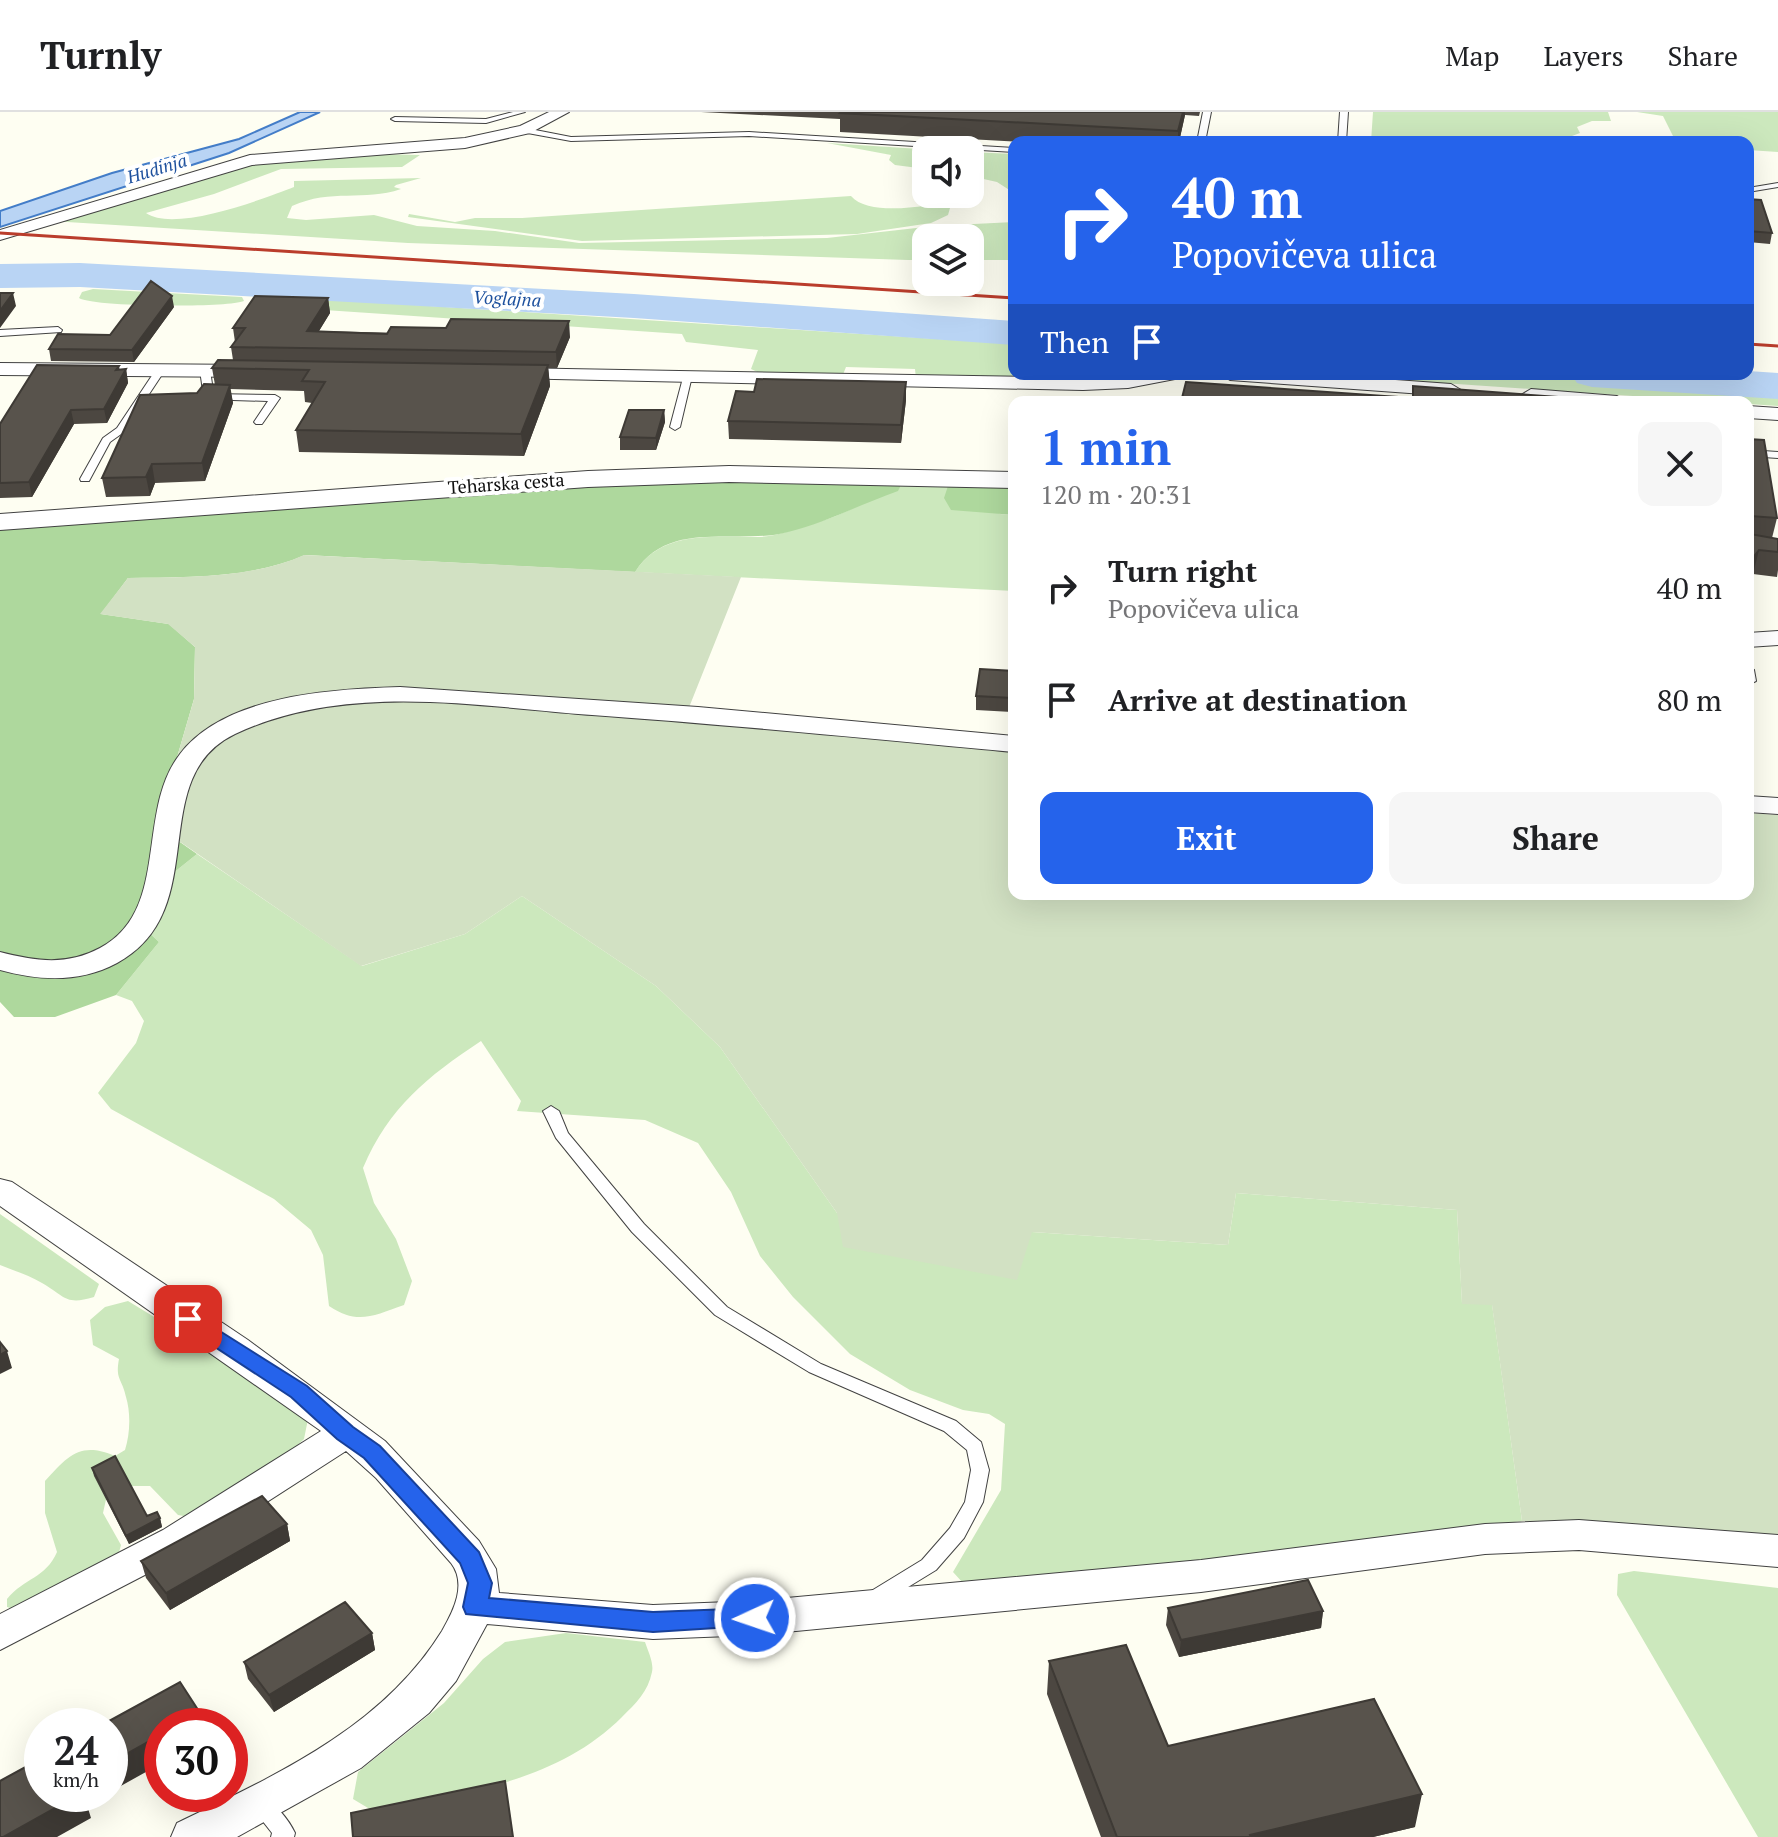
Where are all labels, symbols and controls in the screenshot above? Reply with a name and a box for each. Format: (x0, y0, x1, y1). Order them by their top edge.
text: Turnly (40, 30, 161, 80)
text: Map (1445, 37, 1499, 74)
text: Layers (1543, 37, 1624, 74)
text: Share (1668, 37, 1738, 74)
map controls (912, 136, 984, 296)
button: sound (912, 136, 984, 208)
water label: Hudinja (123, 148, 190, 189)
text: 40 m (1172, 160, 1302, 234)
icon: right (1040, 168, 1144, 272)
button: layers (912, 224, 984, 296)
text: Popovičeva ulica (1172, 231, 1437, 278)
water label: Voglajna (472, 284, 542, 312)
icon: arrive (1125, 320, 1169, 364)
text: Then (1040, 322, 1109, 362)
text: 1 min (1040, 415, 1171, 479)
button: close (1638, 422, 1722, 506)
street label: Teharska cesta (447, 467, 565, 499)
text: 120 m · 20:31 (1040, 477, 1193, 511)
text: Turn right (1108, 551, 1257, 591)
icon: right (1040, 566, 1084, 610)
text: 40 m (1657, 568, 1722, 608)
text: Popovičeva ulica (1108, 591, 1299, 625)
icon: arrive (1040, 678, 1084, 722)
text: Arrive at destination (1108, 680, 1407, 720)
text: 80 m (1657, 680, 1722, 720)
button: Exit (1040, 792, 1373, 884)
button: Share (1389, 792, 1722, 884)
pin (154, 1285, 222, 1353)
icon: arrive (166, 1297, 210, 1341)
position arrow (713, 1576, 797, 1660)
speed limit sign: 30 (144, 1708, 248, 1812)
text: 24 (53, 1723, 99, 1776)
text: km/h (53, 1766, 99, 1793)

